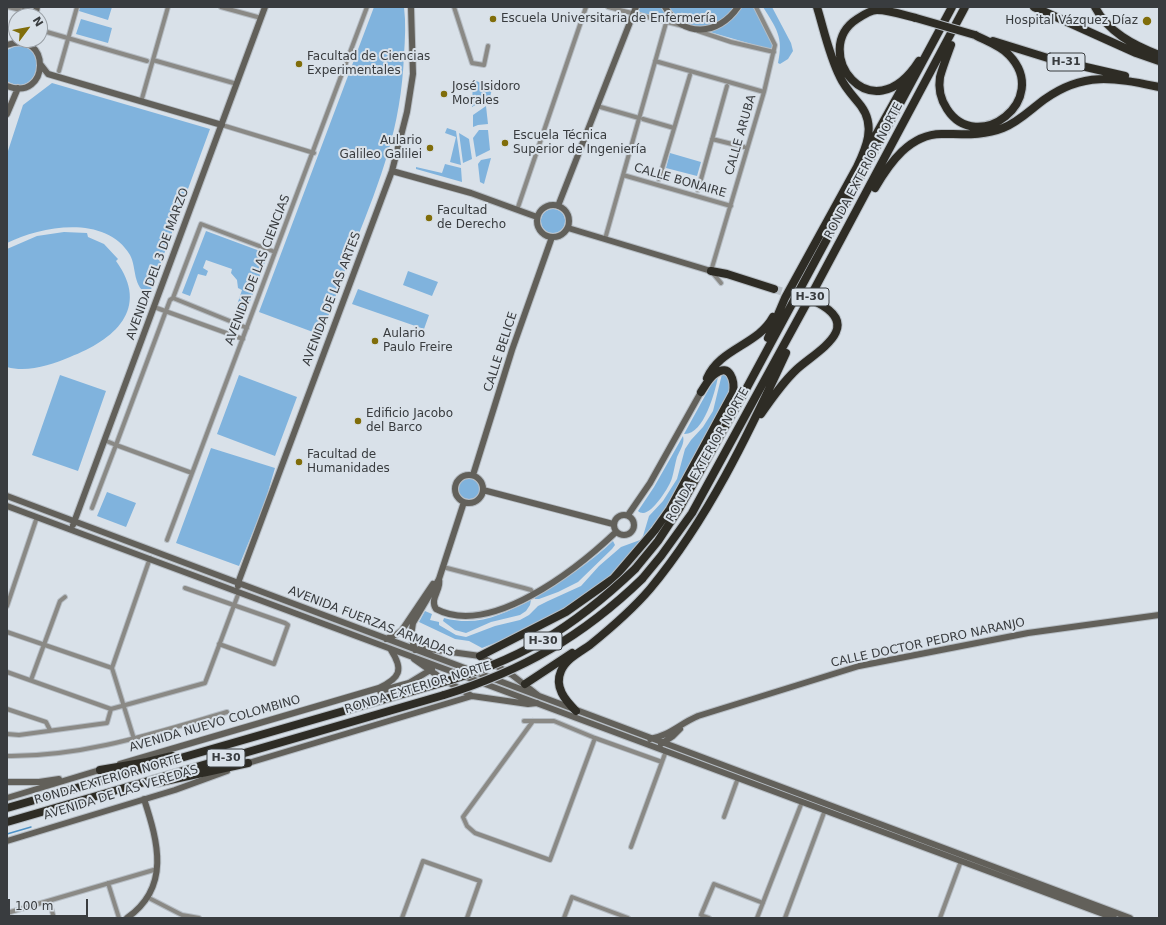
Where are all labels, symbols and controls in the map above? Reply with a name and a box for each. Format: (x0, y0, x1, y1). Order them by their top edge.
north arrow (8, 8, 48, 48)
place label: Escuela Universitaria de Enfermería (501, 12, 716, 26)
marker: Escuela Universitaria de Enfermería (488, 14, 498, 24)
place label: Hospital Vázquez Díaz (1005, 14, 1138, 28)
text: N (30, 15, 46, 29)
marker: Hospital Vázquez Díaz (1141, 15, 1153, 27)
place label: Facultad de Ciencias Experimentales (307, 50, 430, 78)
road number: H-31 (1047, 53, 1085, 71)
marker: Facultad de Ciencias Experimentales (294, 59, 304, 69)
place label: José Isidoro Morales (452, 80, 520, 108)
marker: José Isidoro Morales (439, 89, 449, 99)
street label: CALLE ARUBA (723, 93, 759, 177)
street label: RONDA EXTERIOR NORTE (822, 100, 906, 242)
place label: Escuela Técnica Superior de Ingeniería (513, 129, 646, 157)
place label: Aulario Galileo Galilei (339, 134, 422, 162)
marker: Escuela Técnica Superior de Ingeniería (500, 138, 510, 148)
marker: Aulario Galileo Galilei (425, 143, 435, 153)
street label: CALLE BONAIRE (632, 161, 728, 201)
street label: AVENIDA DEL 3 DE MARZO (124, 186, 192, 342)
street label: AVENIDA DE LAS CIENCIAS (223, 193, 293, 347)
place label: Facultad de Derecho (437, 204, 506, 232)
marker: Facultad de Derecho (424, 213, 434, 223)
street label: AVENIDA DE LAS ARTES (300, 230, 364, 368)
road number: H-30 (791, 288, 829, 306)
street label: CALLE BELICE (481, 310, 521, 394)
place label: Aulario Paulo Freire (383, 327, 453, 355)
marker: Aulario Paulo Freire (370, 336, 380, 346)
street label: RONDA EXTERIOR NORTE (664, 385, 752, 525)
place label: Edificio Jacobo del Barco (366, 407, 453, 435)
marker: Edificio Jacobo del Barco (353, 416, 363, 426)
place label: Facultad de Humanidades (307, 448, 390, 476)
marker: Facultad de Humanidades (294, 457, 304, 467)
street label: AVENIDA FUERZAS ARMADAS (286, 584, 456, 660)
street label: CALLE DOCTOR PEDRO NARANJO (830, 615, 1026, 671)
road number: H-30 (524, 632, 562, 650)
street label: RONDA EXTERIOR NORTE (343, 659, 493, 717)
street label: AVENIDA NUEVO COLOMBINO (128, 693, 302, 755)
road number: H-30 (207, 749, 245, 767)
street label: RONDA EXTERIOR NORTE (33, 752, 183, 808)
street label: AVENIDA DE LAS VEREDAS (42, 763, 200, 823)
scale bar (10, 891, 90, 917)
text: 100 m (15, 899, 53, 913)

